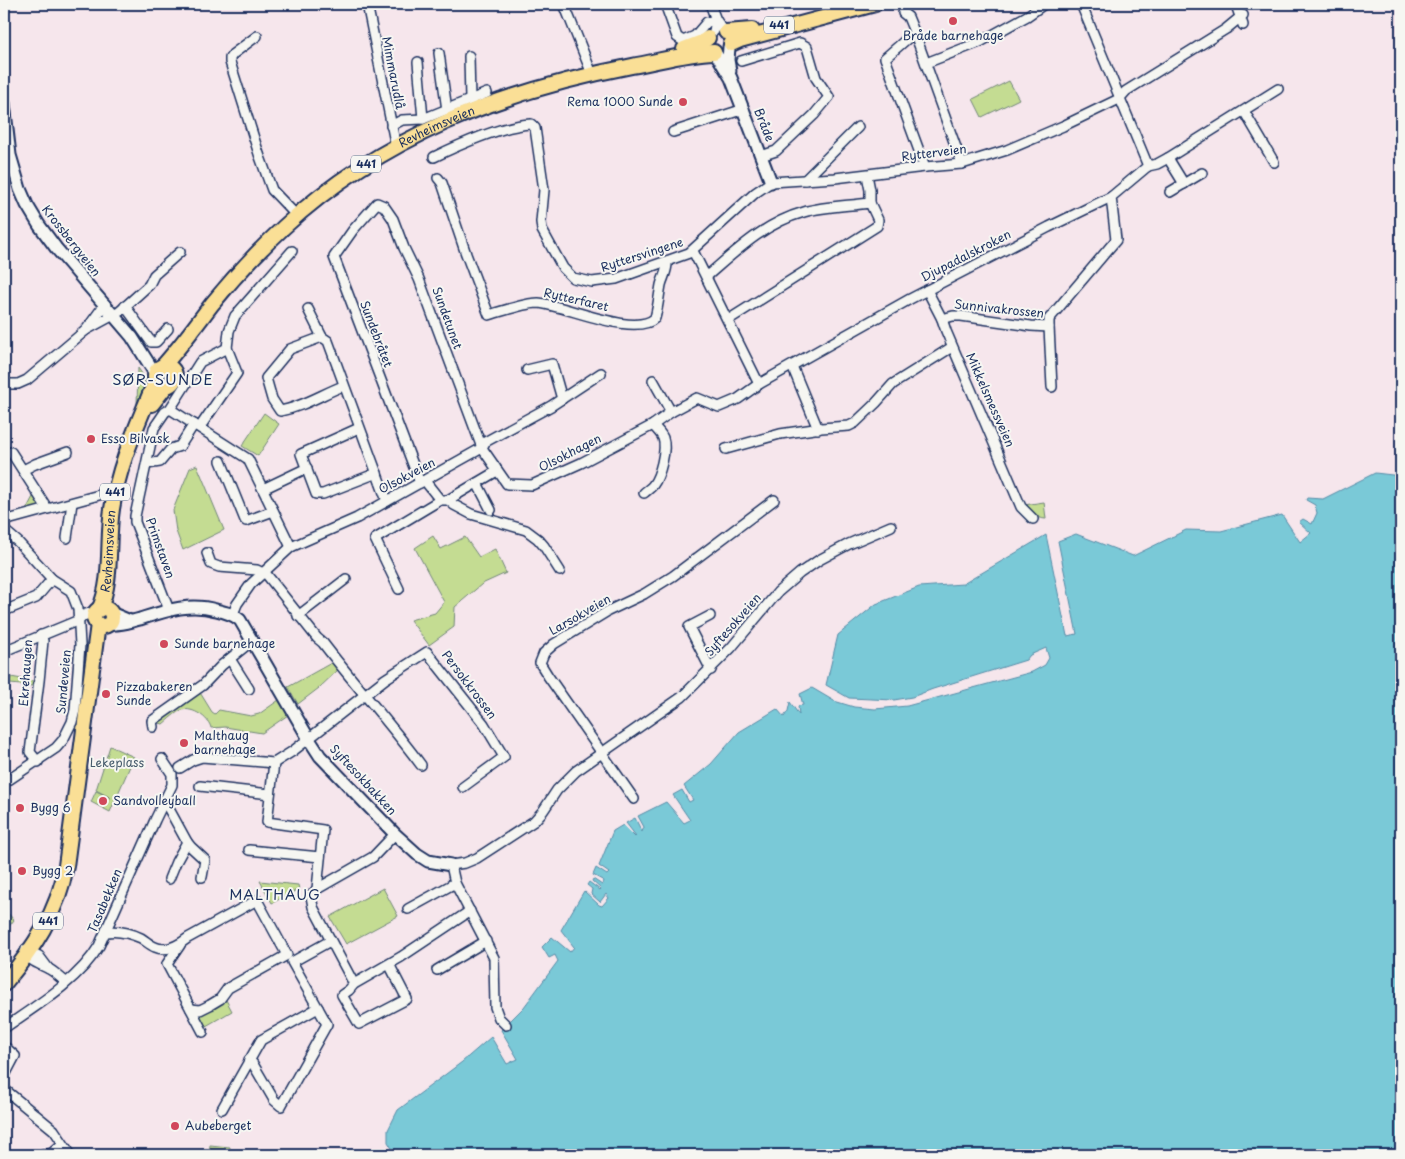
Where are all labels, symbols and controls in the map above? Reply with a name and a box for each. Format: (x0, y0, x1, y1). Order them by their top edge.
marker: Bråde barnehage (947, 15, 959, 27)
road number: 441 (764, 16, 794, 34)
place label: Bråde barnehage (903, 26, 1003, 44)
street label: Mimmarudlå (378, 35, 410, 111)
place label: Rema 1000 Sunde (567, 92, 673, 110)
marker: Rema 1000 Sunde (677, 96, 689, 108)
street label: Revheimsveien (395, 101, 477, 152)
street label: Bråde (750, 105, 780, 144)
street label: Rytterveien (900, 139, 968, 165)
road number: 441 (351, 156, 381, 172)
street label: Krossbergveien (38, 201, 105, 280)
street label: Djupadalskroken (917, 225, 1014, 286)
street label: Ryttersvingene (598, 232, 685, 276)
street label: Rytterfaret (542, 283, 611, 315)
street label: Sundetunet (428, 284, 468, 352)
street label: Sunnivakrossen (953, 294, 1045, 322)
street label: Sundebråtet (356, 298, 398, 370)
street label: Mikkelsmessveien (962, 350, 1020, 450)
district label: SØR-SUNDE (112, 367, 214, 390)
place label: Esso Bilvask (101, 429, 170, 447)
street label: Olsokhagen (535, 429, 604, 476)
marker: Esso Bilvask (85, 433, 97, 445)
street label: Olsokveien (375, 453, 438, 498)
road number: 441 (100, 484, 130, 501)
street label: Revheimsveien (95, 509, 120, 594)
street label: Primstaven (142, 515, 180, 581)
street label: Larsokveien (545, 589, 614, 639)
street label: Syftesokveien (700, 589, 765, 660)
place label: Sunde barnehage (174, 634, 275, 652)
marker: Sunde barnehage (158, 638, 170, 650)
street label: Ekrehaugen (14, 639, 36, 707)
street label: Persokkrossen (438, 646, 502, 722)
street label: Sundeveien (51, 649, 75, 715)
place label: Pizzabakeren Sunde (116, 677, 193, 709)
marker: Pizzabakeren Sunde (100, 688, 112, 700)
place label: Malthaug barnehage (194, 726, 256, 758)
marker: Malthaug barnehage (178, 737, 190, 749)
street label: Syftesokbakken (326, 740, 401, 819)
park label: Lekeplass (90, 753, 145, 771)
place label: Sandvolleyball (113, 791, 196, 809)
marker: Sandvolleyball (97, 795, 109, 807)
place label: Bygg 6 (30, 798, 71, 816)
marker: Bygg 6 (14, 802, 26, 814)
place label: Bygg 2 (32, 861, 73, 879)
marker: Bygg 2 (16, 865, 28, 877)
street label: Tasabekken (82, 866, 126, 936)
district label: MALTHAUG (229, 884, 321, 905)
road number: 441 (33, 912, 63, 929)
place label: Aubeberget (185, 1116, 252, 1134)
marker: Aubeberget (169, 1120, 181, 1132)

